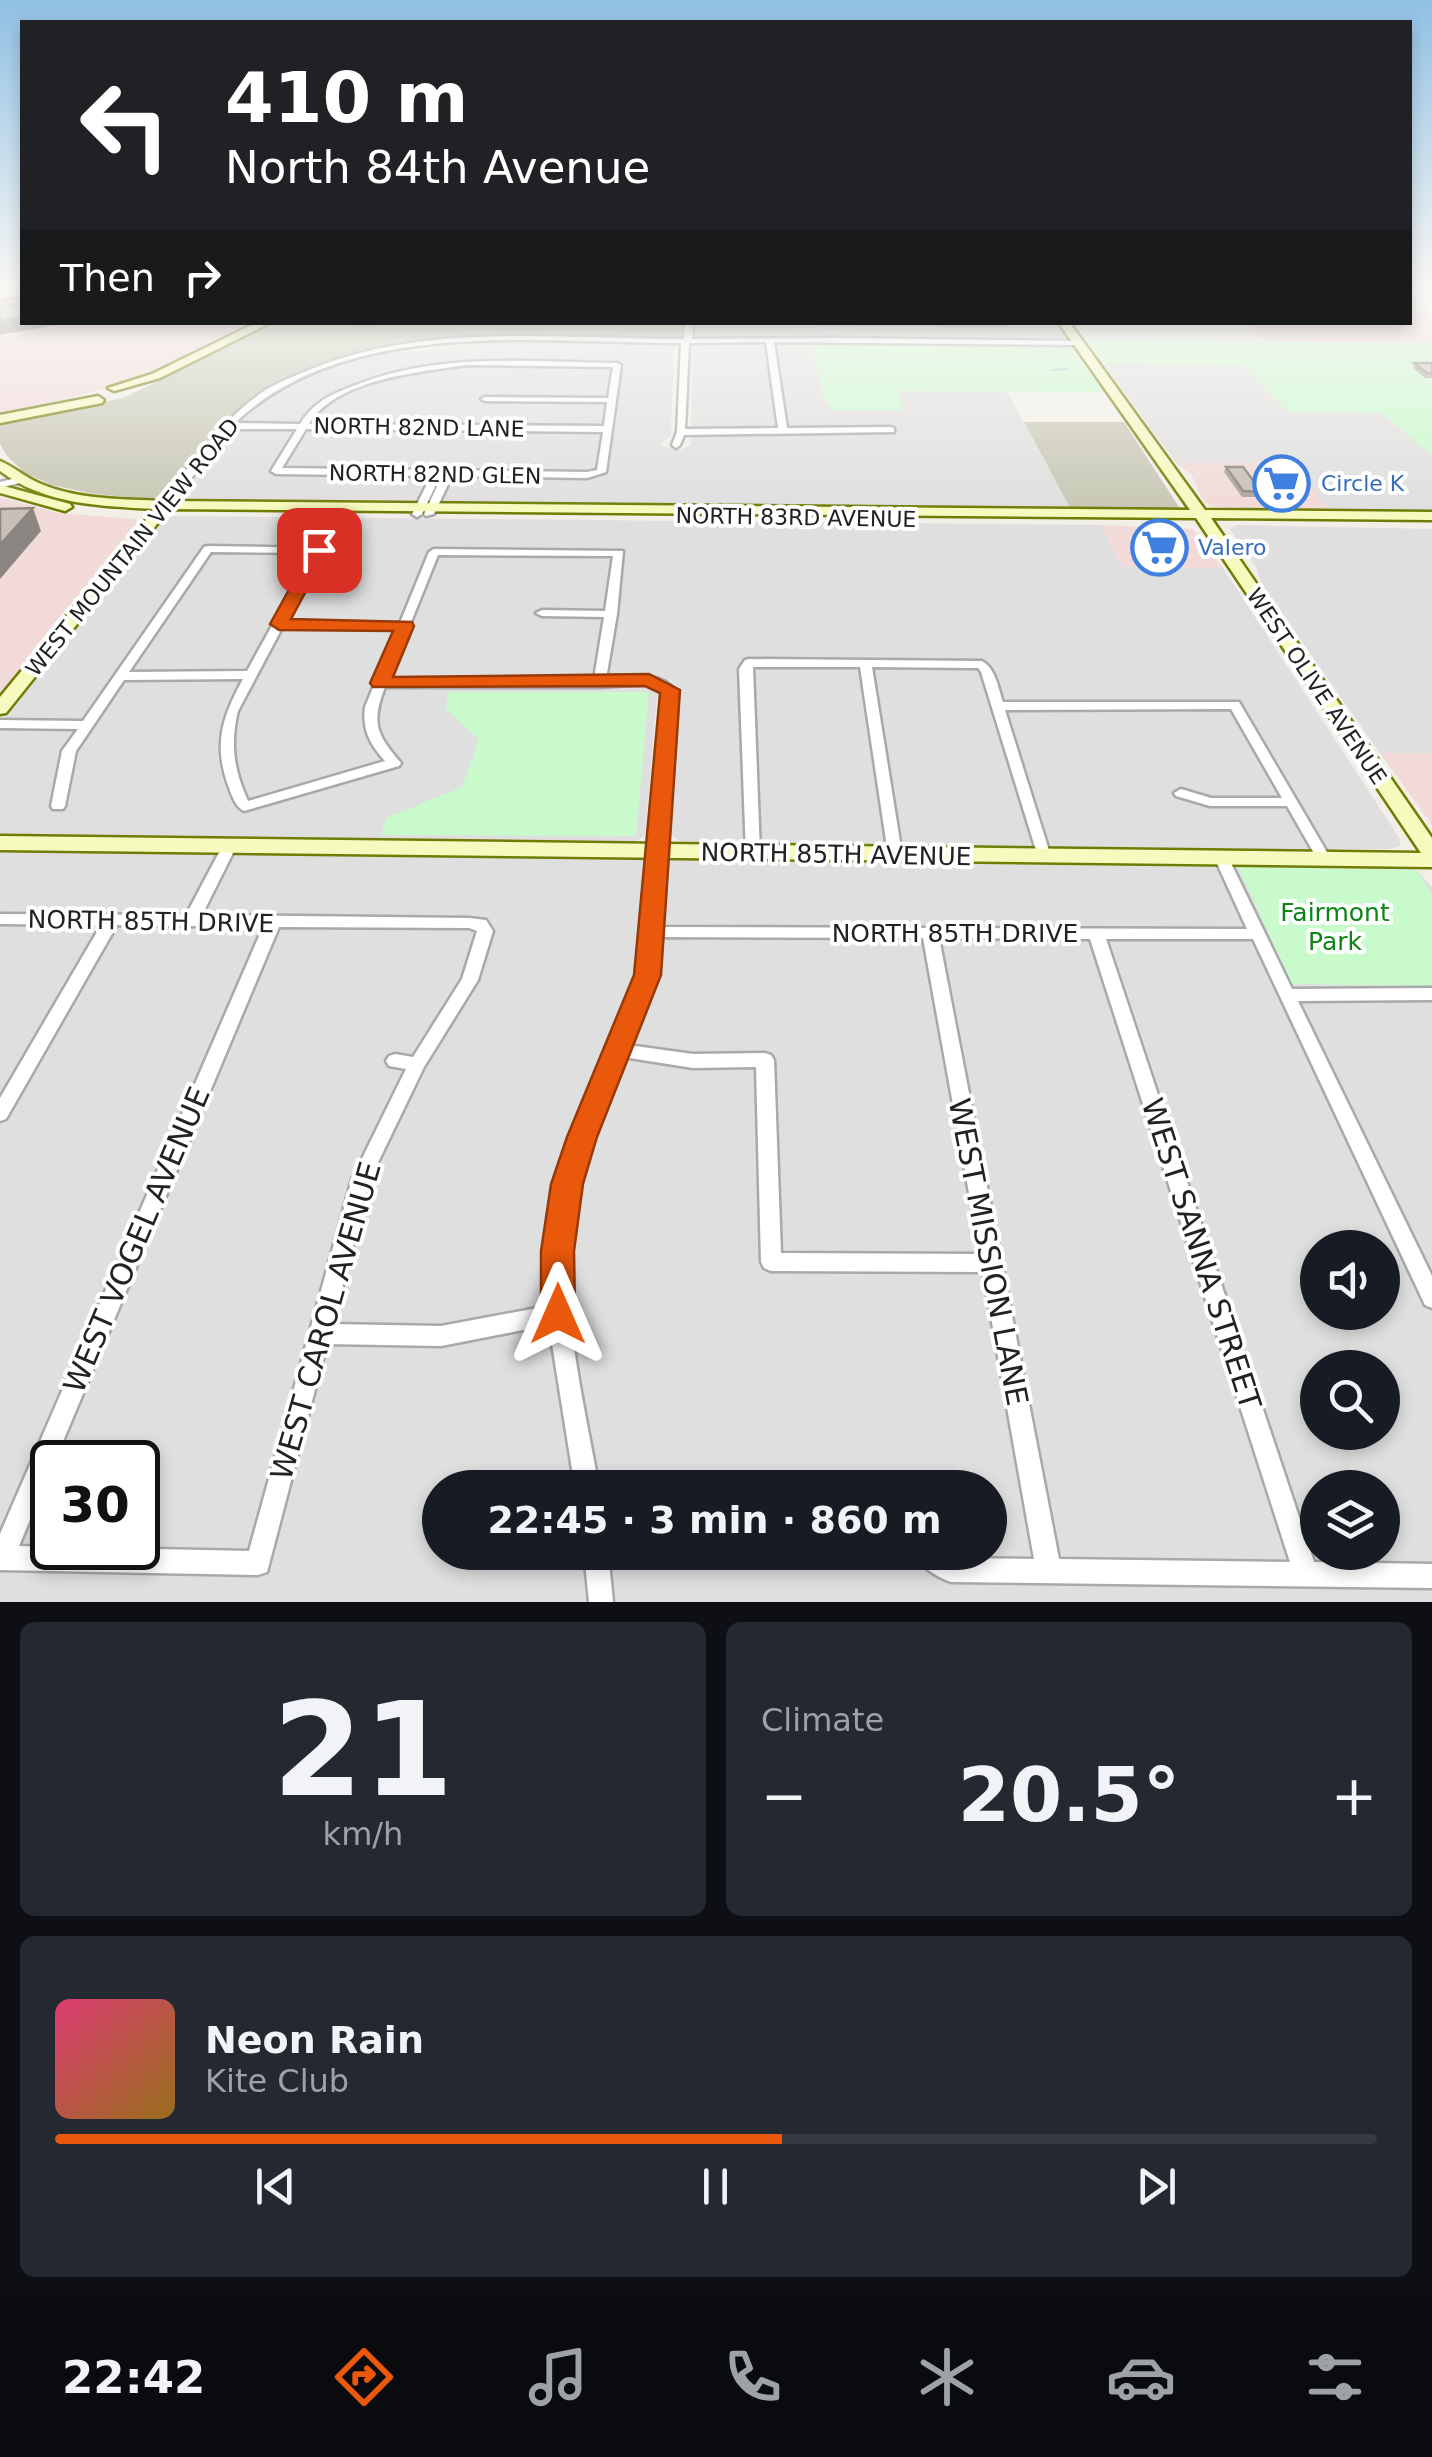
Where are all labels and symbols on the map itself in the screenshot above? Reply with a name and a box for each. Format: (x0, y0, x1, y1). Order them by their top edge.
street label: NORTH 82ND LANE (313, 413, 525, 442)
street label: WEST MOUNTAIN VIEW ROAD (21, 414, 244, 681)
supermarket icon: Circle K (1252, 453, 1312, 513)
street label: NORTH 82ND GLEN (329, 460, 541, 489)
place label: Circle K (1321, 471, 1405, 496)
street label: NORTH 83RD AVENUE (675, 503, 917, 532)
pin (277, 508, 362, 593)
supermarket icon: Valero (1129, 517, 1189, 577)
place label: Valero (1198, 535, 1267, 560)
street label: WEST OLIVE AVENUE (1242, 583, 1392, 789)
street label: NORTH 85TH AVENUE (700, 838, 972, 871)
park label: Fairmont Park (1280, 898, 1390, 956)
street label: NORTH 85TH DRIVE (27, 905, 275, 938)
street label: NORTH 85TH DRIVE (832, 919, 1078, 948)
street label: WEST VOGEL AVENUE (56, 1082, 217, 1398)
street label: WEST SANNA STREET (1135, 1094, 1269, 1414)
street label: WEST MISSION LANE (942, 1095, 1035, 1408)
street label: WEST CAROL AVENUE (263, 1158, 388, 1484)
position arrow (506, 1262, 610, 1366)
speed limit sign: 30 (30, 1440, 160, 1570)

